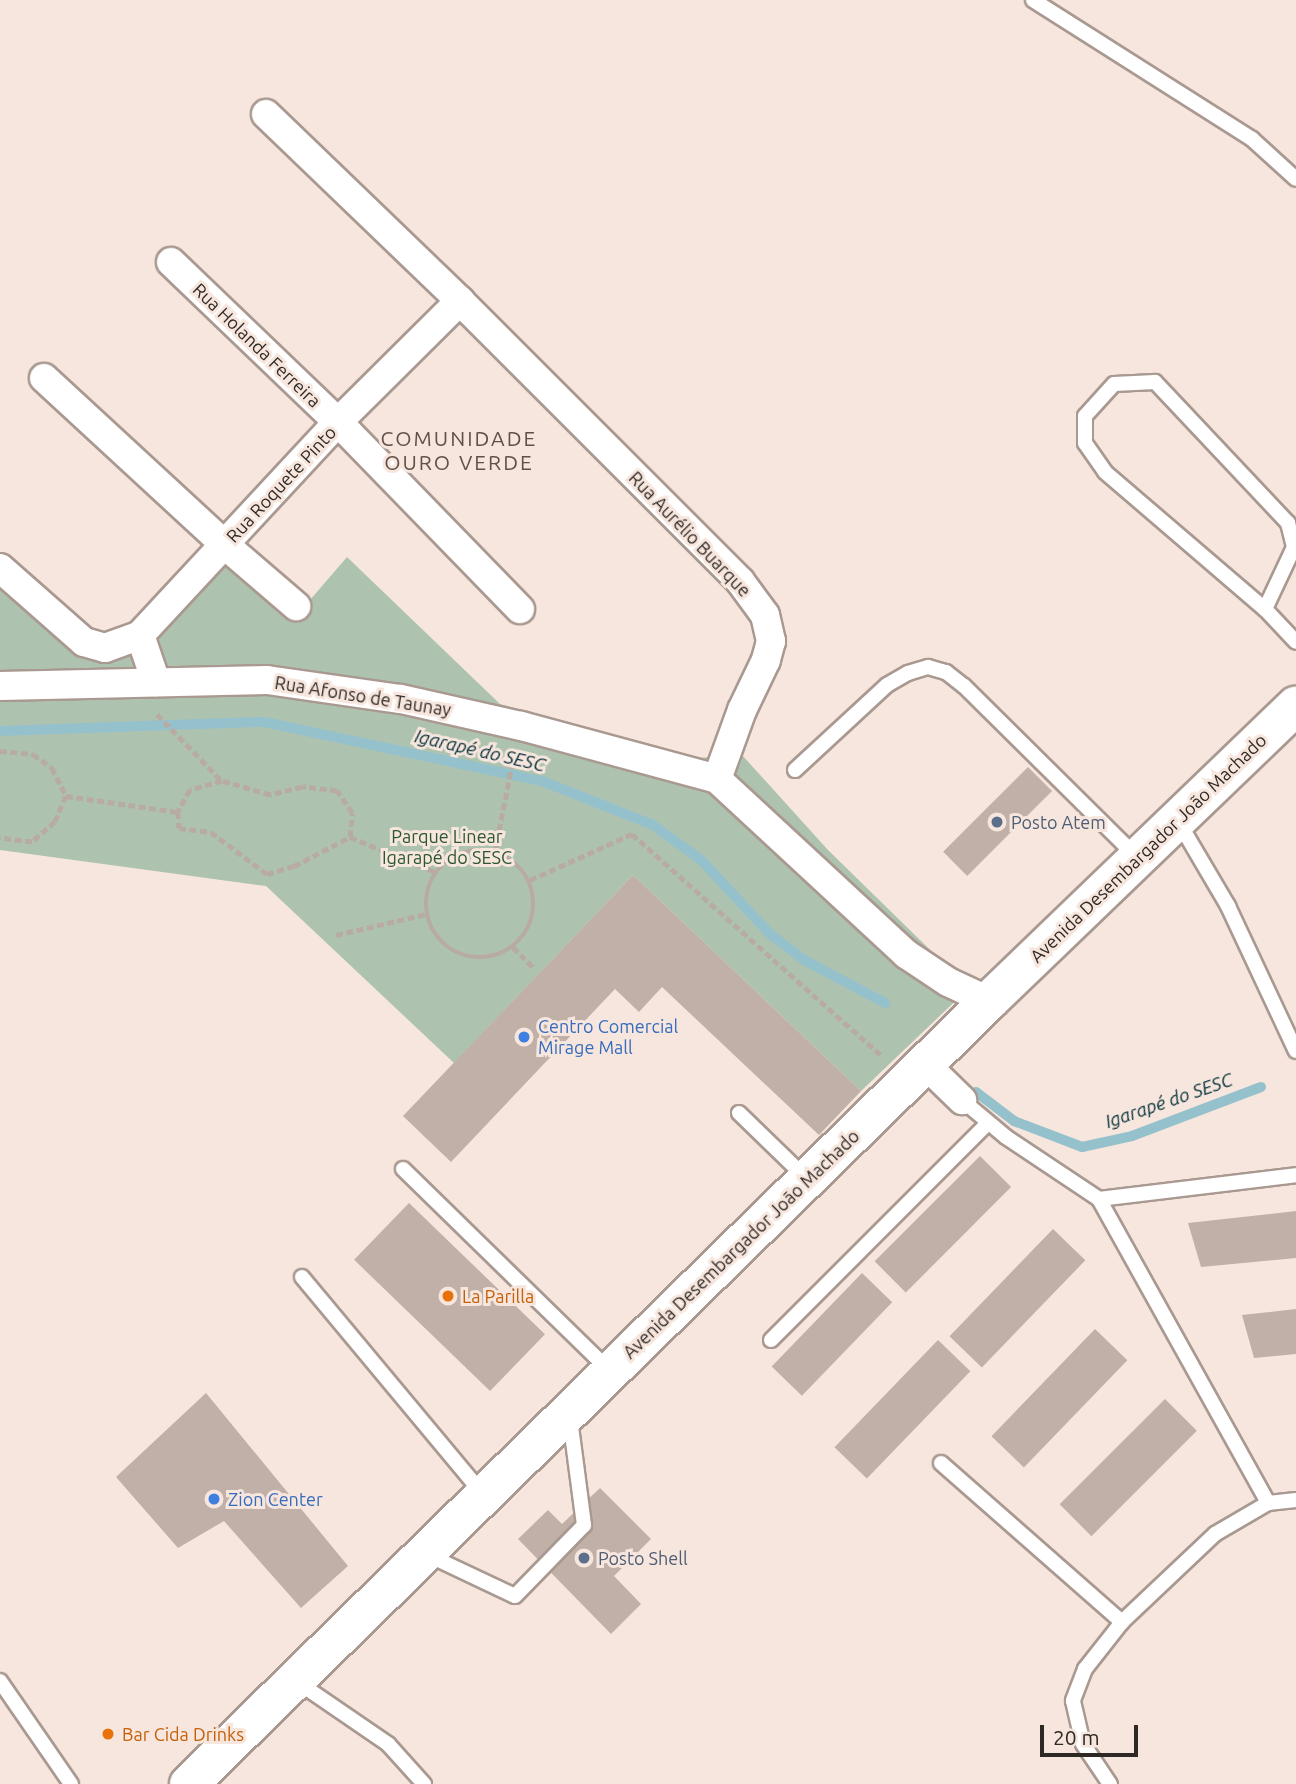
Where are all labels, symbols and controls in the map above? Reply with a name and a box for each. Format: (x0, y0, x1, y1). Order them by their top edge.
street label: Rua Holanda Ferreira (189, 278, 325, 412)
street label: Rua Roquete Pinto (221, 421, 341, 547)
district label: COMUNIDADE OURO VERDE (382, 425, 536, 475)
street label: Rua Aurélio Buarque (625, 467, 755, 601)
street label: Rua Afonso de Taunay (273, 671, 453, 721)
water label: Igarapé do SESC (412, 725, 548, 777)
street label: Avenida Desembargador João Machado (1025, 729, 1271, 967)
place label: Posto Atem (1011, 811, 1106, 833)
marker: Posto Atem (989, 814, 1005, 830)
park label: Parque Linear Igarapé do SESC (382, 826, 512, 868)
place label: Centro Comercial Mirage Mall (538, 1016, 678, 1058)
marker: Centro Comercial Mirage Mall (516, 1029, 532, 1045)
water label: Igarapé do SESC (1102, 1068, 1236, 1134)
street label: Avenida Desembargador João Machado (618, 1125, 864, 1363)
place label: La Parilla (462, 1285, 534, 1307)
marker: La Parilla (440, 1288, 456, 1304)
place label: Zion Center (228, 1488, 323, 1510)
marker: Zion Center (206, 1491, 222, 1507)
place label: Posto Shell (598, 1547, 688, 1569)
marker: Posto Shell (576, 1550, 592, 1566)
scale bar (1044, 1710, 1142, 1754)
place label: Bar Cida Drinks (122, 1723, 244, 1745)
text: 20 m (1053, 1725, 1100, 1749)
marker: Bar Cida Drinks (100, 1726, 116, 1742)

